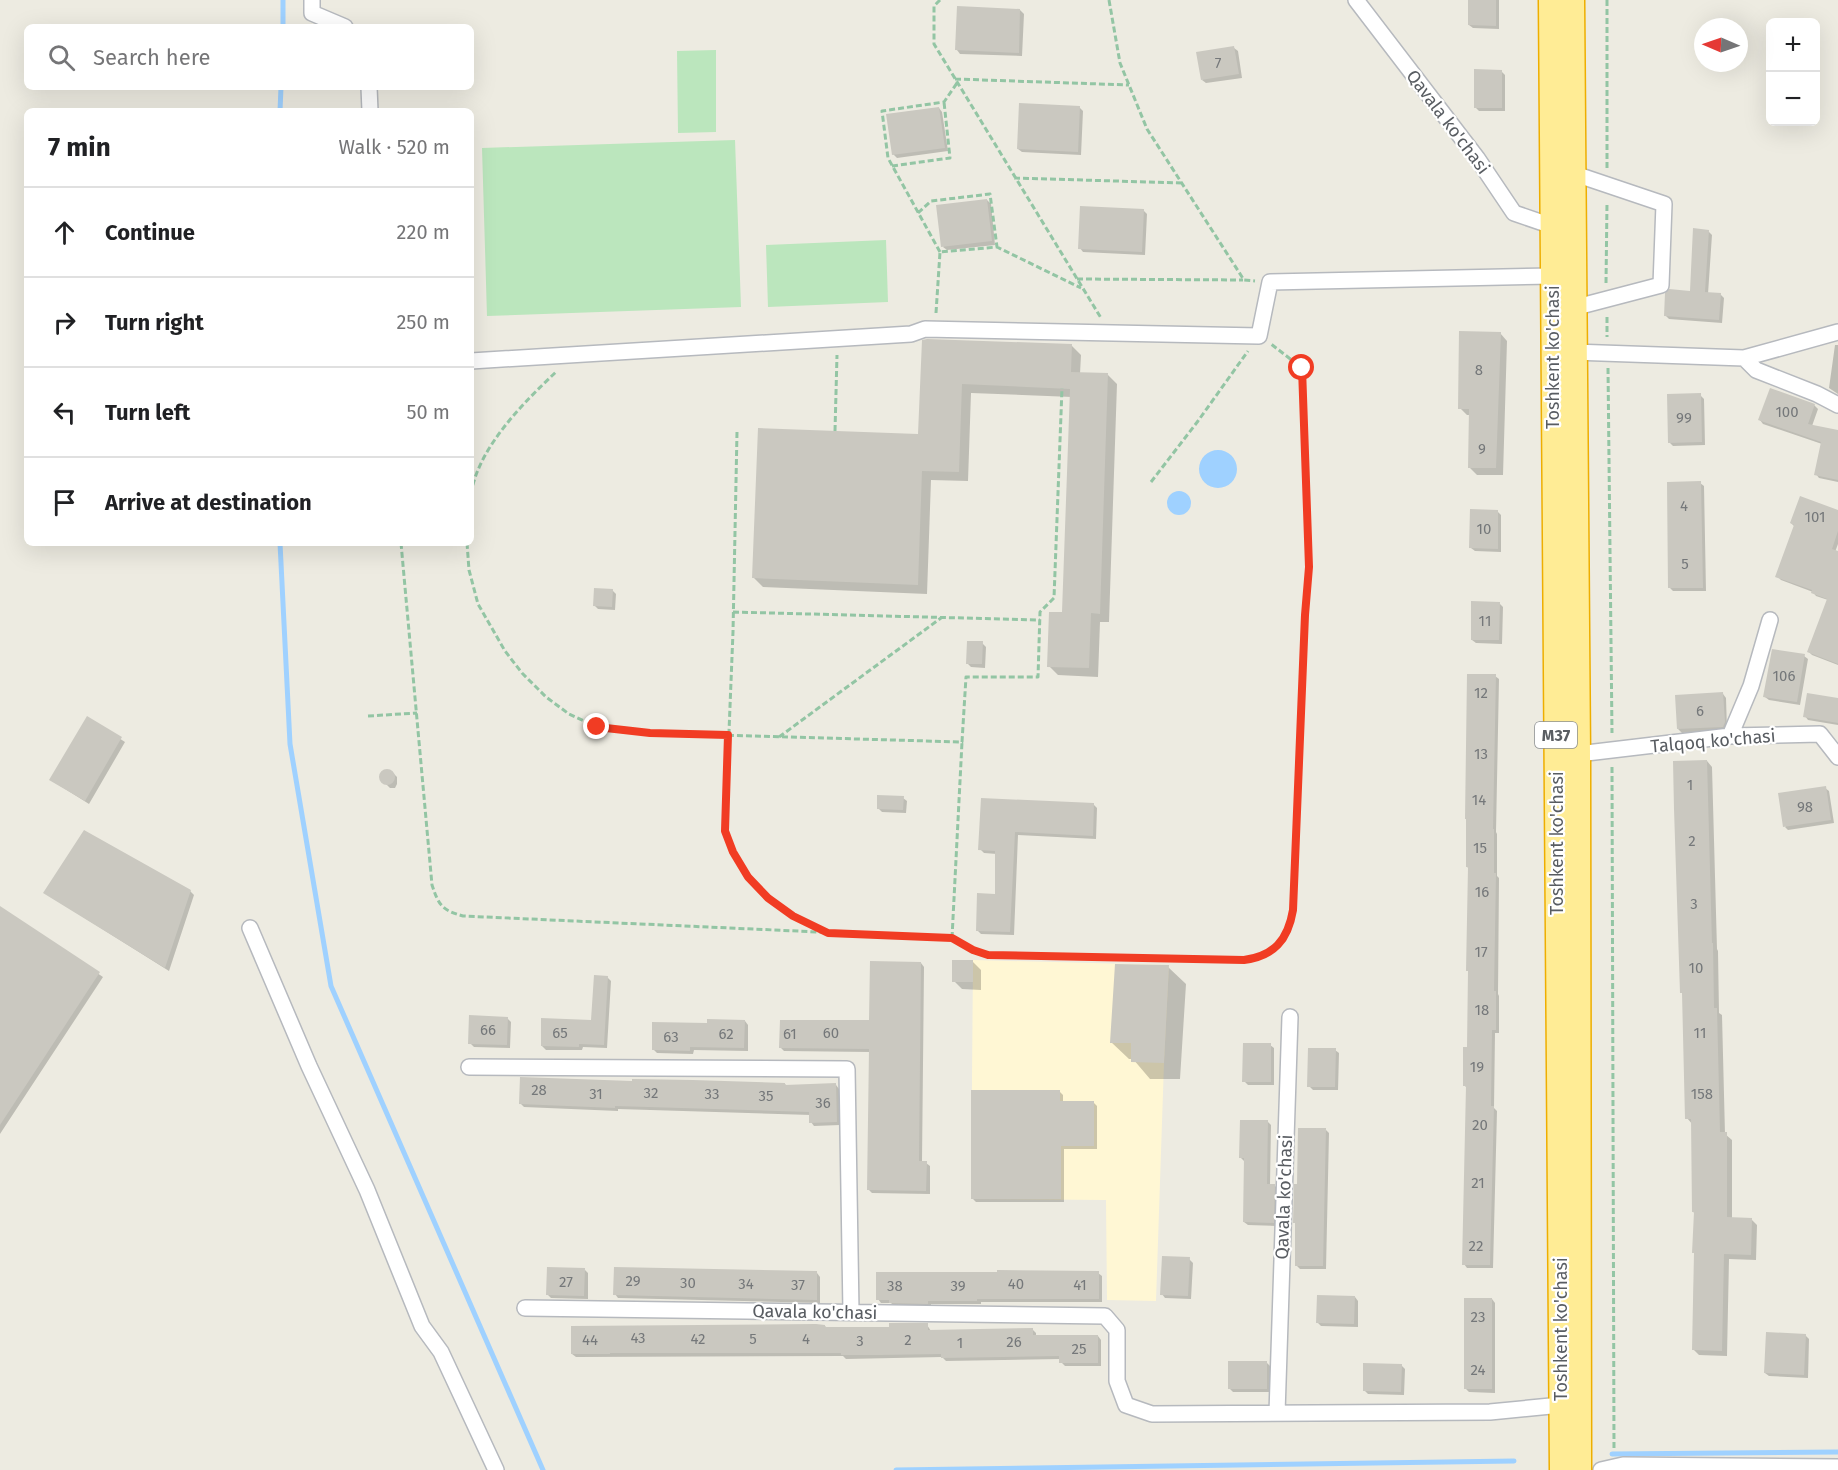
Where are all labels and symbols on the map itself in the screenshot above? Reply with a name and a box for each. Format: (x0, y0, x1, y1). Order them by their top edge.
north arrow (1694, 18, 1748, 72)
house number: 7 (1215, 54, 1222, 72)
street label: Qavala ko'chasi (1402, 65, 1494, 179)
street label: Toshkent ko'chasi (1542, 285, 1564, 429)
route start (1288, 354, 1314, 380)
house number: 8 (1475, 361, 1483, 379)
house number: 100 (1775, 403, 1799, 421)
house number: 99 (1676, 409, 1692, 427)
house number: 9 (1478, 440, 1486, 458)
house number: 4 (1680, 497, 1688, 515)
house number: 101 (1805, 508, 1826, 526)
house number: 10 (1477, 520, 1491, 538)
house number: 5 (1681, 555, 1689, 573)
house number: 11 (1479, 612, 1491, 630)
house number: 106 (1773, 667, 1795, 685)
house number: 12 (1474, 684, 1488, 702)
house number: 6 (1696, 702, 1704, 720)
route end (583, 713, 609, 739)
road number: M37 (1535, 722, 1577, 748)
street label: Talqoq ko'chasi (1650, 725, 1776, 757)
house number: 13 (1474, 745, 1488, 763)
street label: Toshkent ko'chasi (1546, 771, 1568, 915)
house number: 1 (1687, 776, 1693, 794)
house number: 14 (1472, 791, 1486, 809)
house number: 98 (1797, 798, 1813, 816)
house number: 2 (1688, 832, 1696, 850)
house number: 15 (1473, 839, 1487, 857)
house number: 16 (1475, 883, 1489, 901)
house number: 3 (1690, 895, 1698, 913)
house number: 17 (1474, 943, 1488, 961)
house number: 10 (1689, 959, 1703, 977)
house number: 18 (1475, 1001, 1489, 1019)
house number: 66 (480, 1021, 496, 1039)
house number: 65 (552, 1024, 568, 1042)
house number: 60 (823, 1024, 839, 1042)
house number: 11 (1694, 1024, 1706, 1042)
house number: 62 (718, 1025, 734, 1043)
house number: 61 (783, 1025, 797, 1043)
house number: 63 (663, 1028, 679, 1046)
house number: 19 (1470, 1058, 1484, 1076)
house number: 28 (531, 1081, 547, 1099)
house number: 32 (644, 1084, 658, 1102)
house number: 31 (589, 1085, 603, 1103)
house number: 33 (705, 1085, 719, 1103)
house number: 158 (1691, 1085, 1713, 1103)
house number: 35 (758, 1087, 774, 1105)
house number: 36 (815, 1094, 831, 1112)
house number: 20 (1472, 1116, 1488, 1134)
street label: Qavala ko'chasi (1271, 1134, 1297, 1260)
house number: 21 (1471, 1174, 1485, 1192)
house number: 22 (1469, 1237, 1483, 1255)
street label: Toshkent ko'chasi (1550, 1257, 1572, 1401)
house number: 29 (625, 1272, 641, 1290)
house number: 27 (559, 1273, 573, 1291)
house number: 30 (680, 1274, 696, 1292)
house number: 34 (738, 1275, 754, 1293)
house number: 40 (1008, 1275, 1024, 1293)
house number: 37 (791, 1276, 805, 1294)
house number: 41 (1073, 1276, 1087, 1294)
house number: 38 (887, 1277, 903, 1295)
house number: 39 (950, 1277, 966, 1295)
street label: Qavala ko'chasi (752, 1300, 878, 1324)
house number: 23 (1471, 1308, 1485, 1326)
house number: 43 (630, 1329, 646, 1347)
house number: 42 (690, 1330, 706, 1348)
house number: 5 (749, 1330, 757, 1348)
house number: 4 (802, 1330, 810, 1348)
house number: 44 (582, 1331, 598, 1349)
house number: 2 (904, 1331, 912, 1349)
house number: 3 (856, 1332, 864, 1350)
house number: 26 (1006, 1333, 1022, 1351)
house number: 1 (957, 1334, 963, 1352)
house number: 25 (1072, 1340, 1086, 1358)
house number: 24 (1470, 1361, 1486, 1379)

